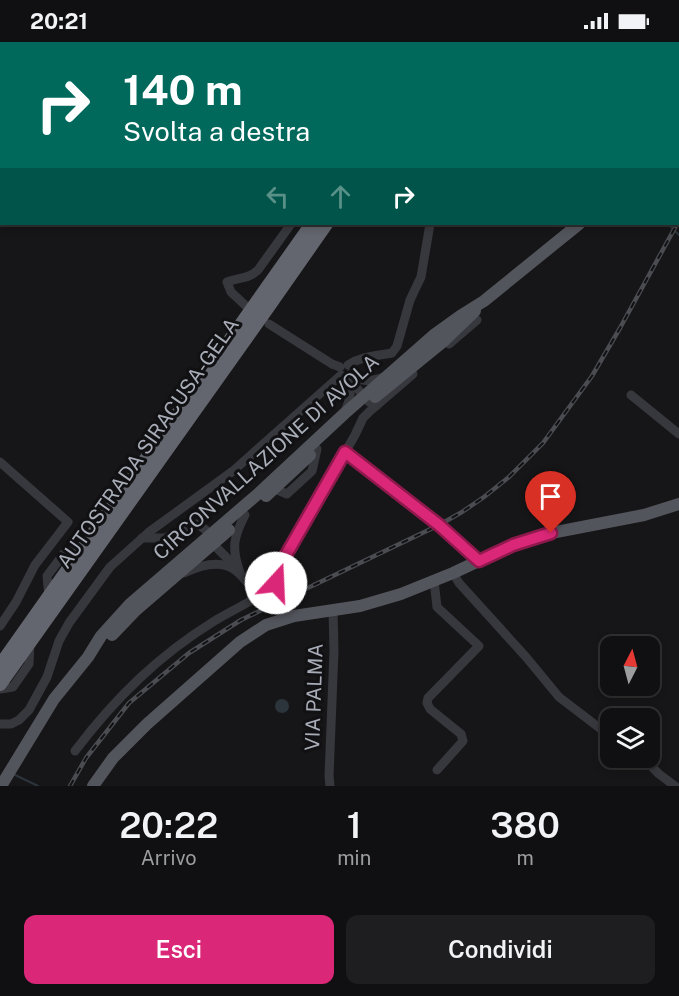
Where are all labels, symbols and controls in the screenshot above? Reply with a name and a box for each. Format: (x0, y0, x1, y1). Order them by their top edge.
text: 20:21 (30, 8, 88, 34)
text: 140 m (123, 65, 243, 114)
icon: right (24, 66, 102, 144)
text: Svolta a destra (123, 115, 310, 147)
icon: left (261, 180, 294, 213)
icon: ahead (324, 180, 357, 213)
icon: right (387, 180, 420, 213)
street label: AUTOSTRADA SIRACUSA-GELA (52, 313, 244, 573)
street label: CIRCONVALLAZIONE DI AVOLA (148, 349, 384, 565)
pin (525, 471, 576, 533)
icon: arrive (534, 480, 567, 513)
position arrow (244, 551, 308, 615)
north arrow (600, 636, 660, 696)
map controls (600, 636, 660, 768)
street label: VIA PALMA (300, 643, 328, 751)
button: layers (600, 708, 660, 768)
text: 20:22 (119, 804, 218, 846)
text: 1 (347, 804, 362, 846)
text: 380 (490, 804, 560, 846)
text: Arrivo (141, 846, 197, 870)
text: min (337, 846, 371, 870)
text: m (516, 846, 534, 870)
button: Esci (24, 915, 334, 984)
button: Condividi (346, 915, 655, 984)

